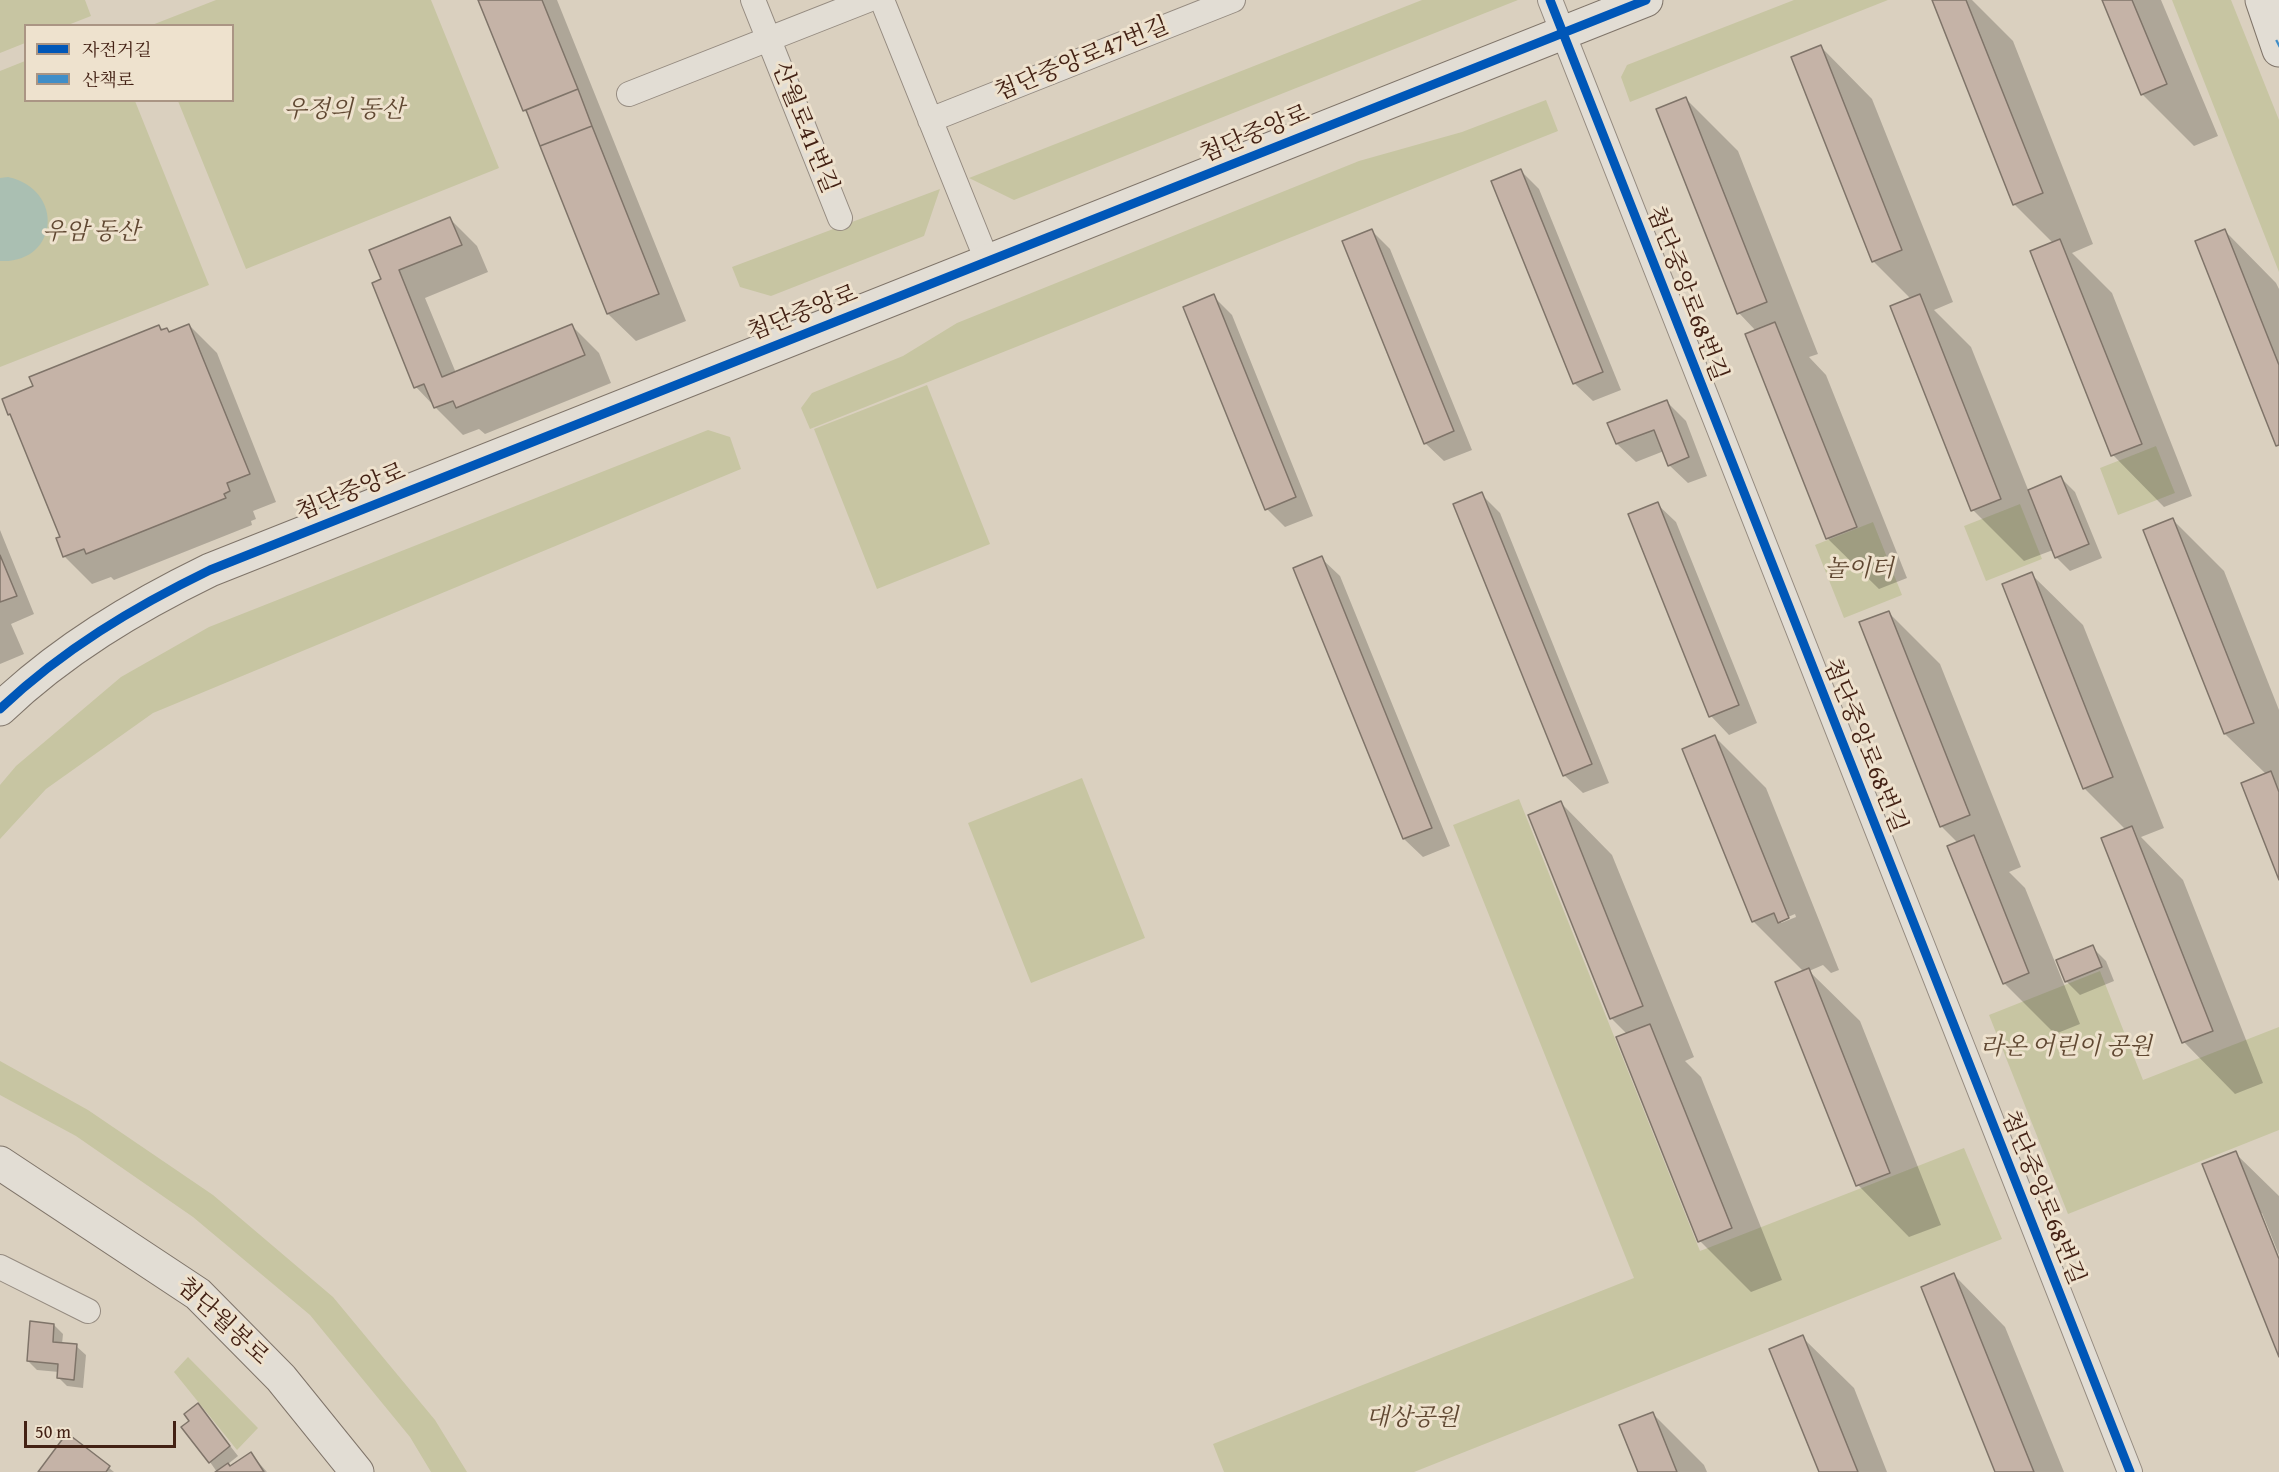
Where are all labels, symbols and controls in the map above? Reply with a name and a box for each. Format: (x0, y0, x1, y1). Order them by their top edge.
street label: 첨단중앙로47번길 (991, 12, 1173, 108)
legend (24, 24, 234, 102)
text: 자전거길 (82, 36, 152, 63)
street label: 산월로41번길 (765, 58, 843, 198)
text: 산책로 (82, 66, 134, 93)
park label: 우정의 동산 (284, 97, 404, 125)
street label: 첨단중앙로 (1196, 100, 1314, 170)
street label: 첨단중앙로68번길 (1639, 202, 1733, 386)
park label: 우암 동산 (42, 219, 140, 247)
street label: 첨단중앙로 (744, 280, 862, 348)
street label: 첨단중앙로 (292, 458, 410, 528)
park label: 놀이터 (1824, 556, 1894, 584)
street label: 첨단중앙로68번길 (1816, 655, 1912, 837)
park label: 라온 어린이 공원 (1980, 1034, 2152, 1062)
street label: 첨단중앙로68번길 (1994, 1107, 2090, 1289)
street label: 첨단월봉로 (170, 1272, 274, 1372)
park label: 대상공원 (1366, 1405, 1458, 1433)
scale bar (27, 1409, 178, 1447)
text: 50 m (35, 1418, 71, 1445)

